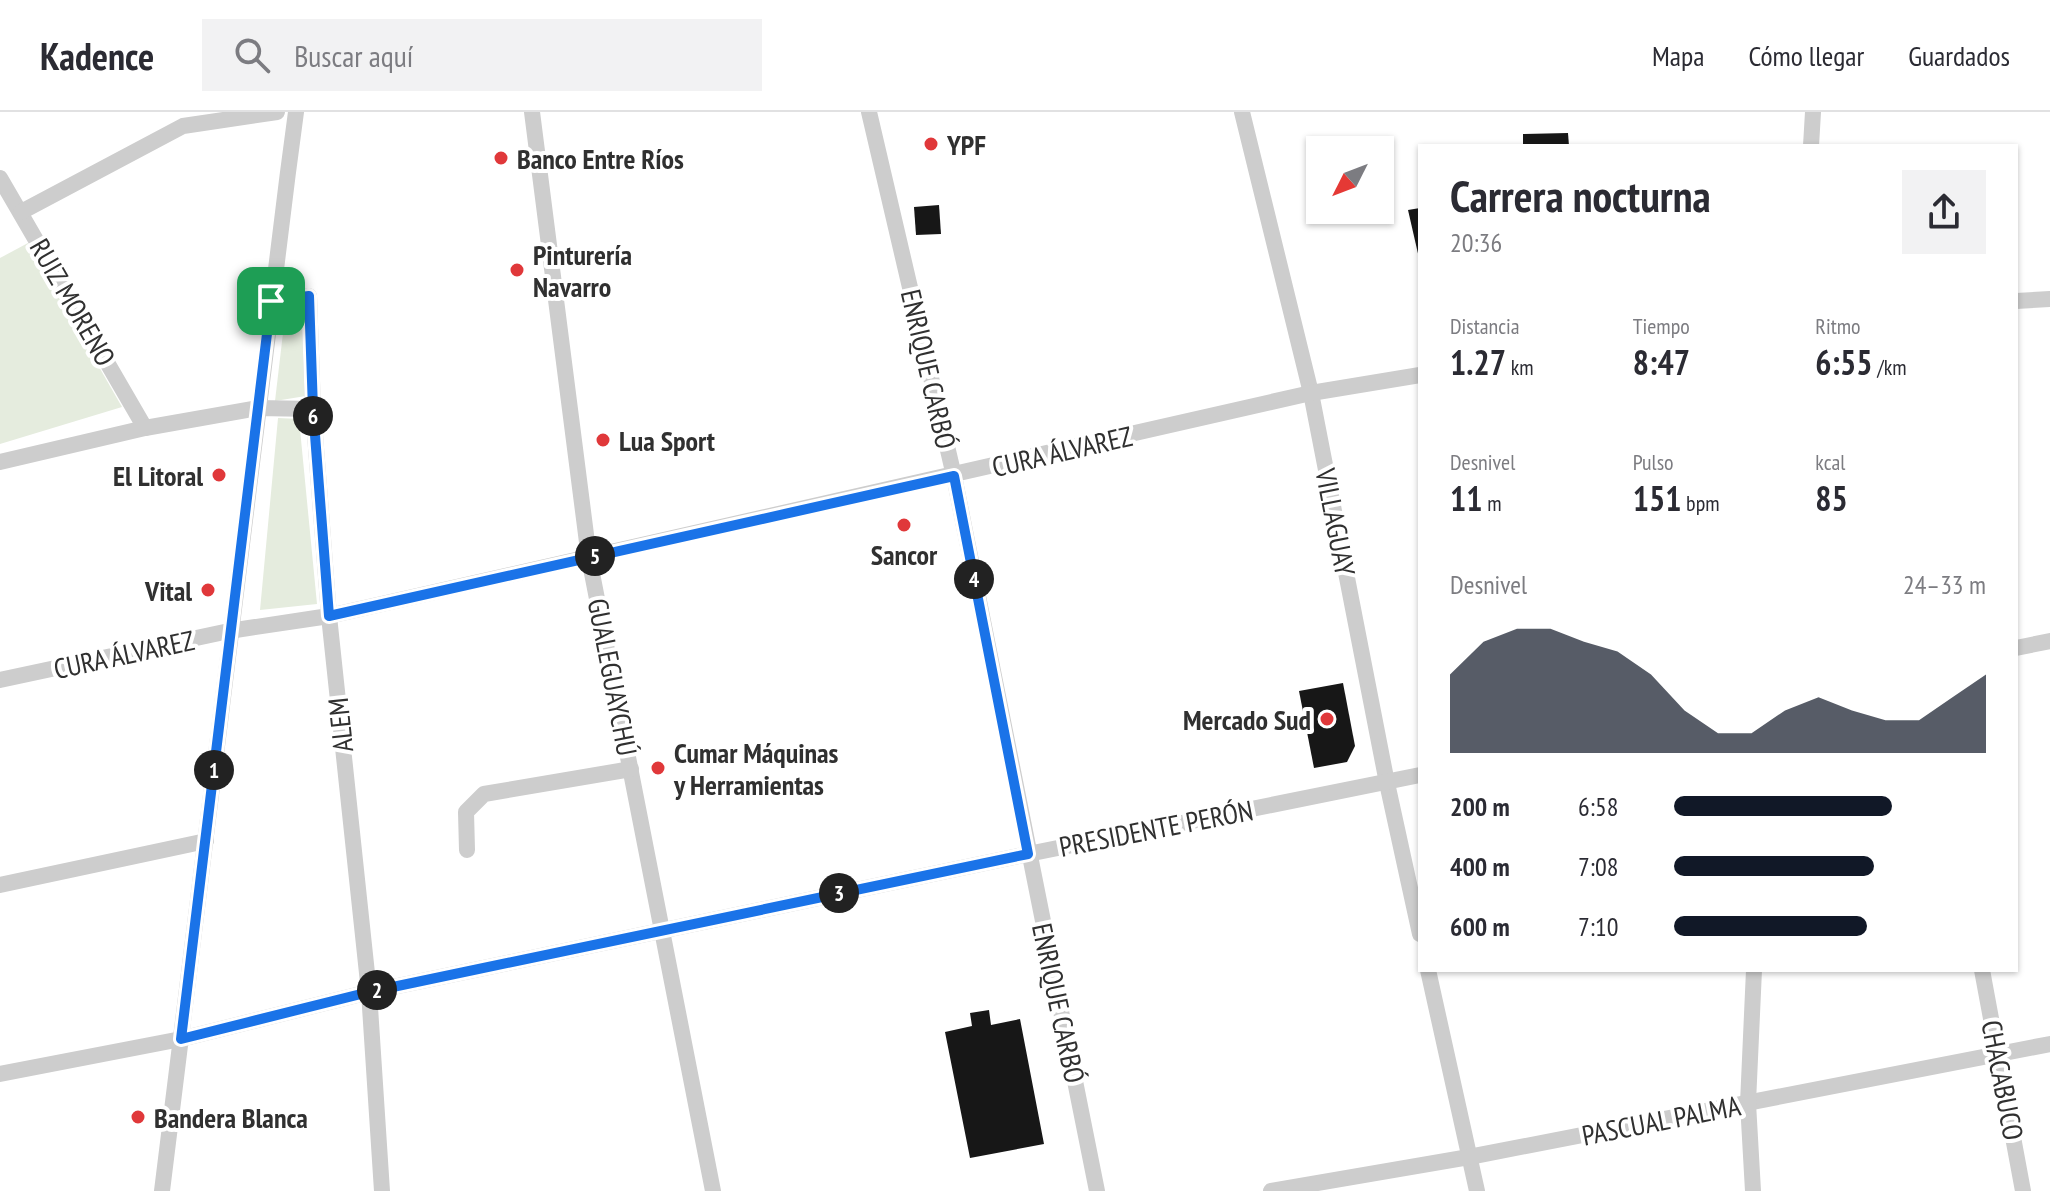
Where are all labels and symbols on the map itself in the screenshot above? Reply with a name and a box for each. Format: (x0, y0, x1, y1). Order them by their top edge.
place label: YPF (946, 126, 986, 163)
marker: YPF (922, 135, 940, 153)
north arrow (1306, 136, 1394, 224)
place label: Banco Entre Ríos (517, 140, 684, 177)
marker: Banco Entre Ríos (492, 149, 510, 167)
street label: RUIZ MORENO (22, 232, 124, 372)
place label: Pinturería Navarro (533, 236, 632, 305)
marker: Pinturería Navarro (508, 261, 526, 279)
pin (237, 267, 305, 335)
street label: ENRIQUE CARBÓ (893, 286, 965, 452)
pin: 6 (293, 396, 333, 436)
street label: CURA ÁLVAREZ (988, 417, 1136, 485)
place label: Lua Sport (619, 422, 715, 459)
marker: Lua Sport (594, 431, 612, 449)
place label: El Litoral (113, 457, 203, 494)
street label: VILLAGUAY (1307, 464, 1365, 579)
marker: El Litoral (210, 466, 228, 484)
marker: Sancor (895, 516, 913, 534)
pin: 5 (575, 536, 615, 576)
place label: Sancor (871, 536, 938, 573)
pin: 4 (954, 559, 994, 599)
place label: Vital (144, 572, 192, 609)
marker: Vital (199, 581, 217, 599)
street label: GUALEGUAYCHÚ (580, 595, 646, 759)
street label: CURA ÁLVAREZ (50, 621, 198, 687)
street label: ALEM (319, 696, 361, 754)
place label: Mercado Sud (1183, 701, 1311, 738)
marker: Mercado Sud (1318, 710, 1336, 728)
place label: Cumar Máquinas y Herramientas (673, 734, 839, 803)
pin: 1 (194, 750, 234, 790)
marker: Cumar Máquinas y Herramientas (649, 759, 667, 777)
street label: PRESIDENTE PERÓN (1056, 791, 1256, 865)
pin: 3 (819, 873, 859, 913)
street label: ENRIQUE CARBÓ (1024, 920, 1094, 1086)
pin: 2 (357, 970, 397, 1010)
street label: CHACABUCO (1973, 1017, 2033, 1143)
street label: PASCUAL PALMA (1579, 1086, 1744, 1153)
place label: Bandera Blanca (154, 1099, 308, 1136)
marker: Bandera Blanca (129, 1108, 147, 1126)

